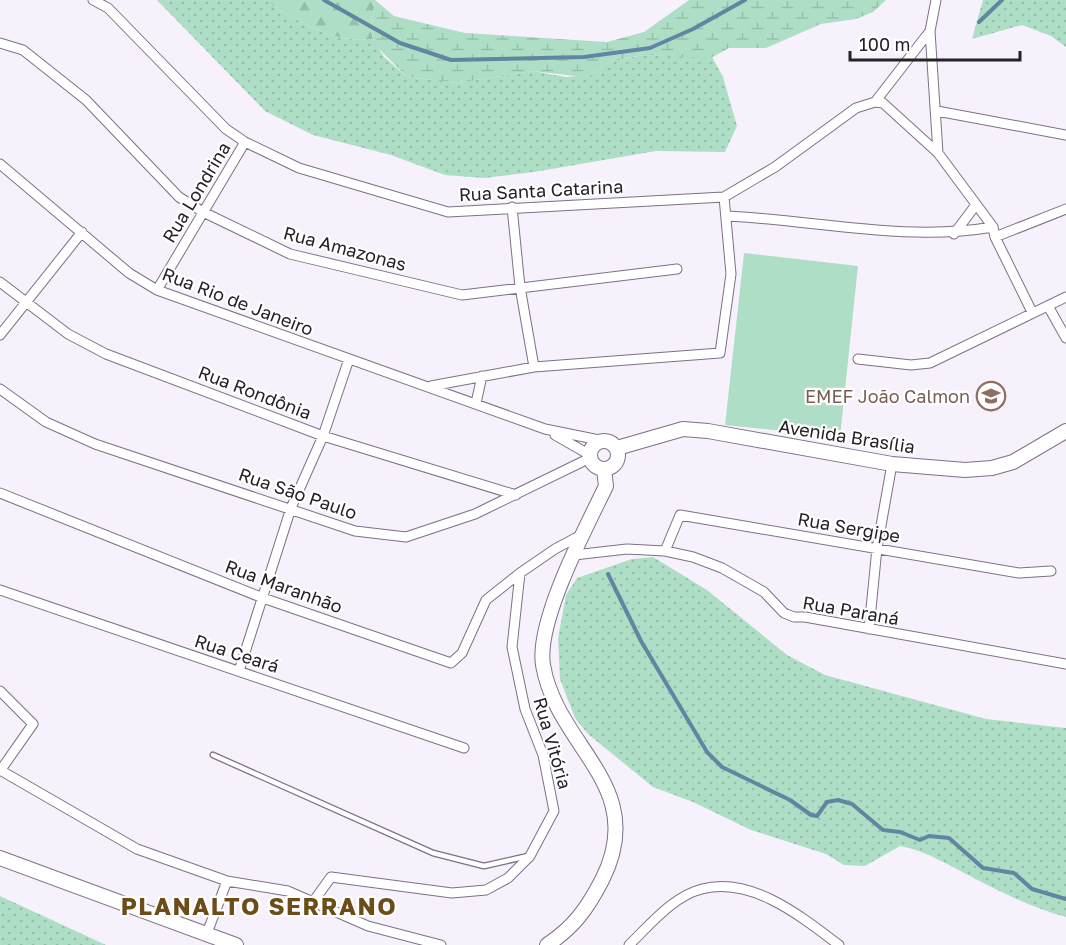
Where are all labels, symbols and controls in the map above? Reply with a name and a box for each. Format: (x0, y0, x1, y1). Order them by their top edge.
scale bar (850, 24, 1020, 62)
text: 100 m (859, 33, 910, 55)
street label: Rua Londrina (157, 138, 235, 246)
street label: Rua Santa Catarina (458, 175, 624, 205)
street label: Rua Amazonas (281, 221, 409, 275)
street label: Rua Rio de Janeiro (159, 262, 317, 340)
street label: Rua Rondônia (195, 360, 315, 424)
school or university icon: EMEF João Calmon (975, 380, 1007, 412)
place label: EMEF João Calmon (805, 385, 970, 407)
street label: Avenida Brasília (777, 414, 917, 458)
street label: Rua São Paulo (236, 462, 360, 524)
street label: Rua Sergipe (796, 507, 902, 547)
street label: Rua Maranhão (222, 555, 346, 617)
street label: Rua Paraná (801, 591, 901, 629)
street label: Rua Ceará (192, 629, 282, 677)
street label: Rua Vitória (529, 695, 577, 791)
district label: PLANALTO SERRANO (121, 891, 397, 920)

